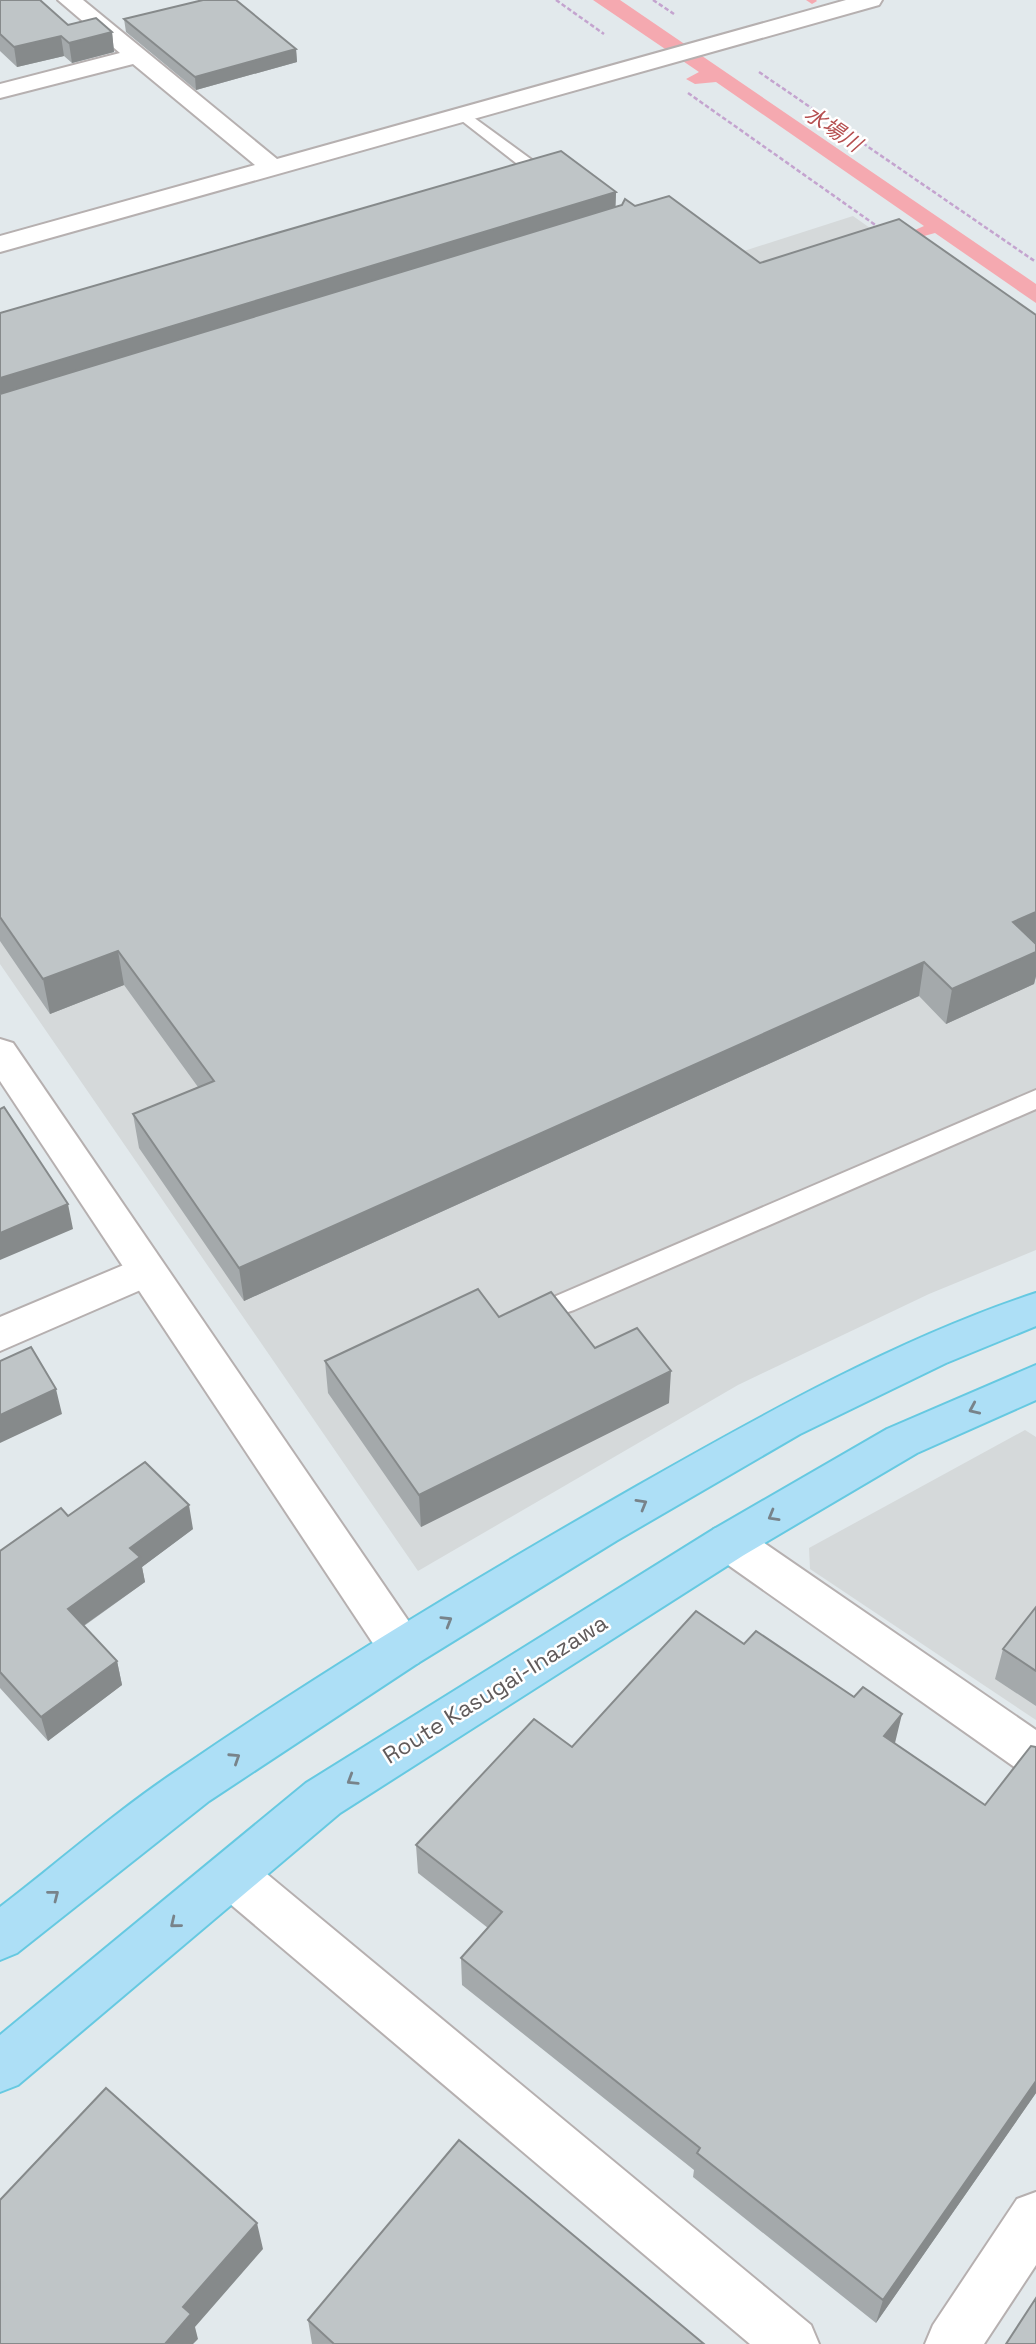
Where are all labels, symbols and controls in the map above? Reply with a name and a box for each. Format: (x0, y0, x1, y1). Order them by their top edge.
water label: 水場川 (800, 100, 869, 159)
one-way arrow (968, 1401, 981, 1415)
one-way arrow (634, 1499, 647, 1512)
one-way arrow (768, 1508, 780, 1521)
street label: Route Kasugai-Inazawa (377, 1608, 613, 1770)
one-way arrow (439, 1617, 452, 1630)
one-way arrow (227, 1753, 240, 1766)
one-way arrow (346, 1771, 359, 1784)
one-way arrow (46, 1891, 58, 1904)
one-way arrow (171, 1914, 183, 1927)

